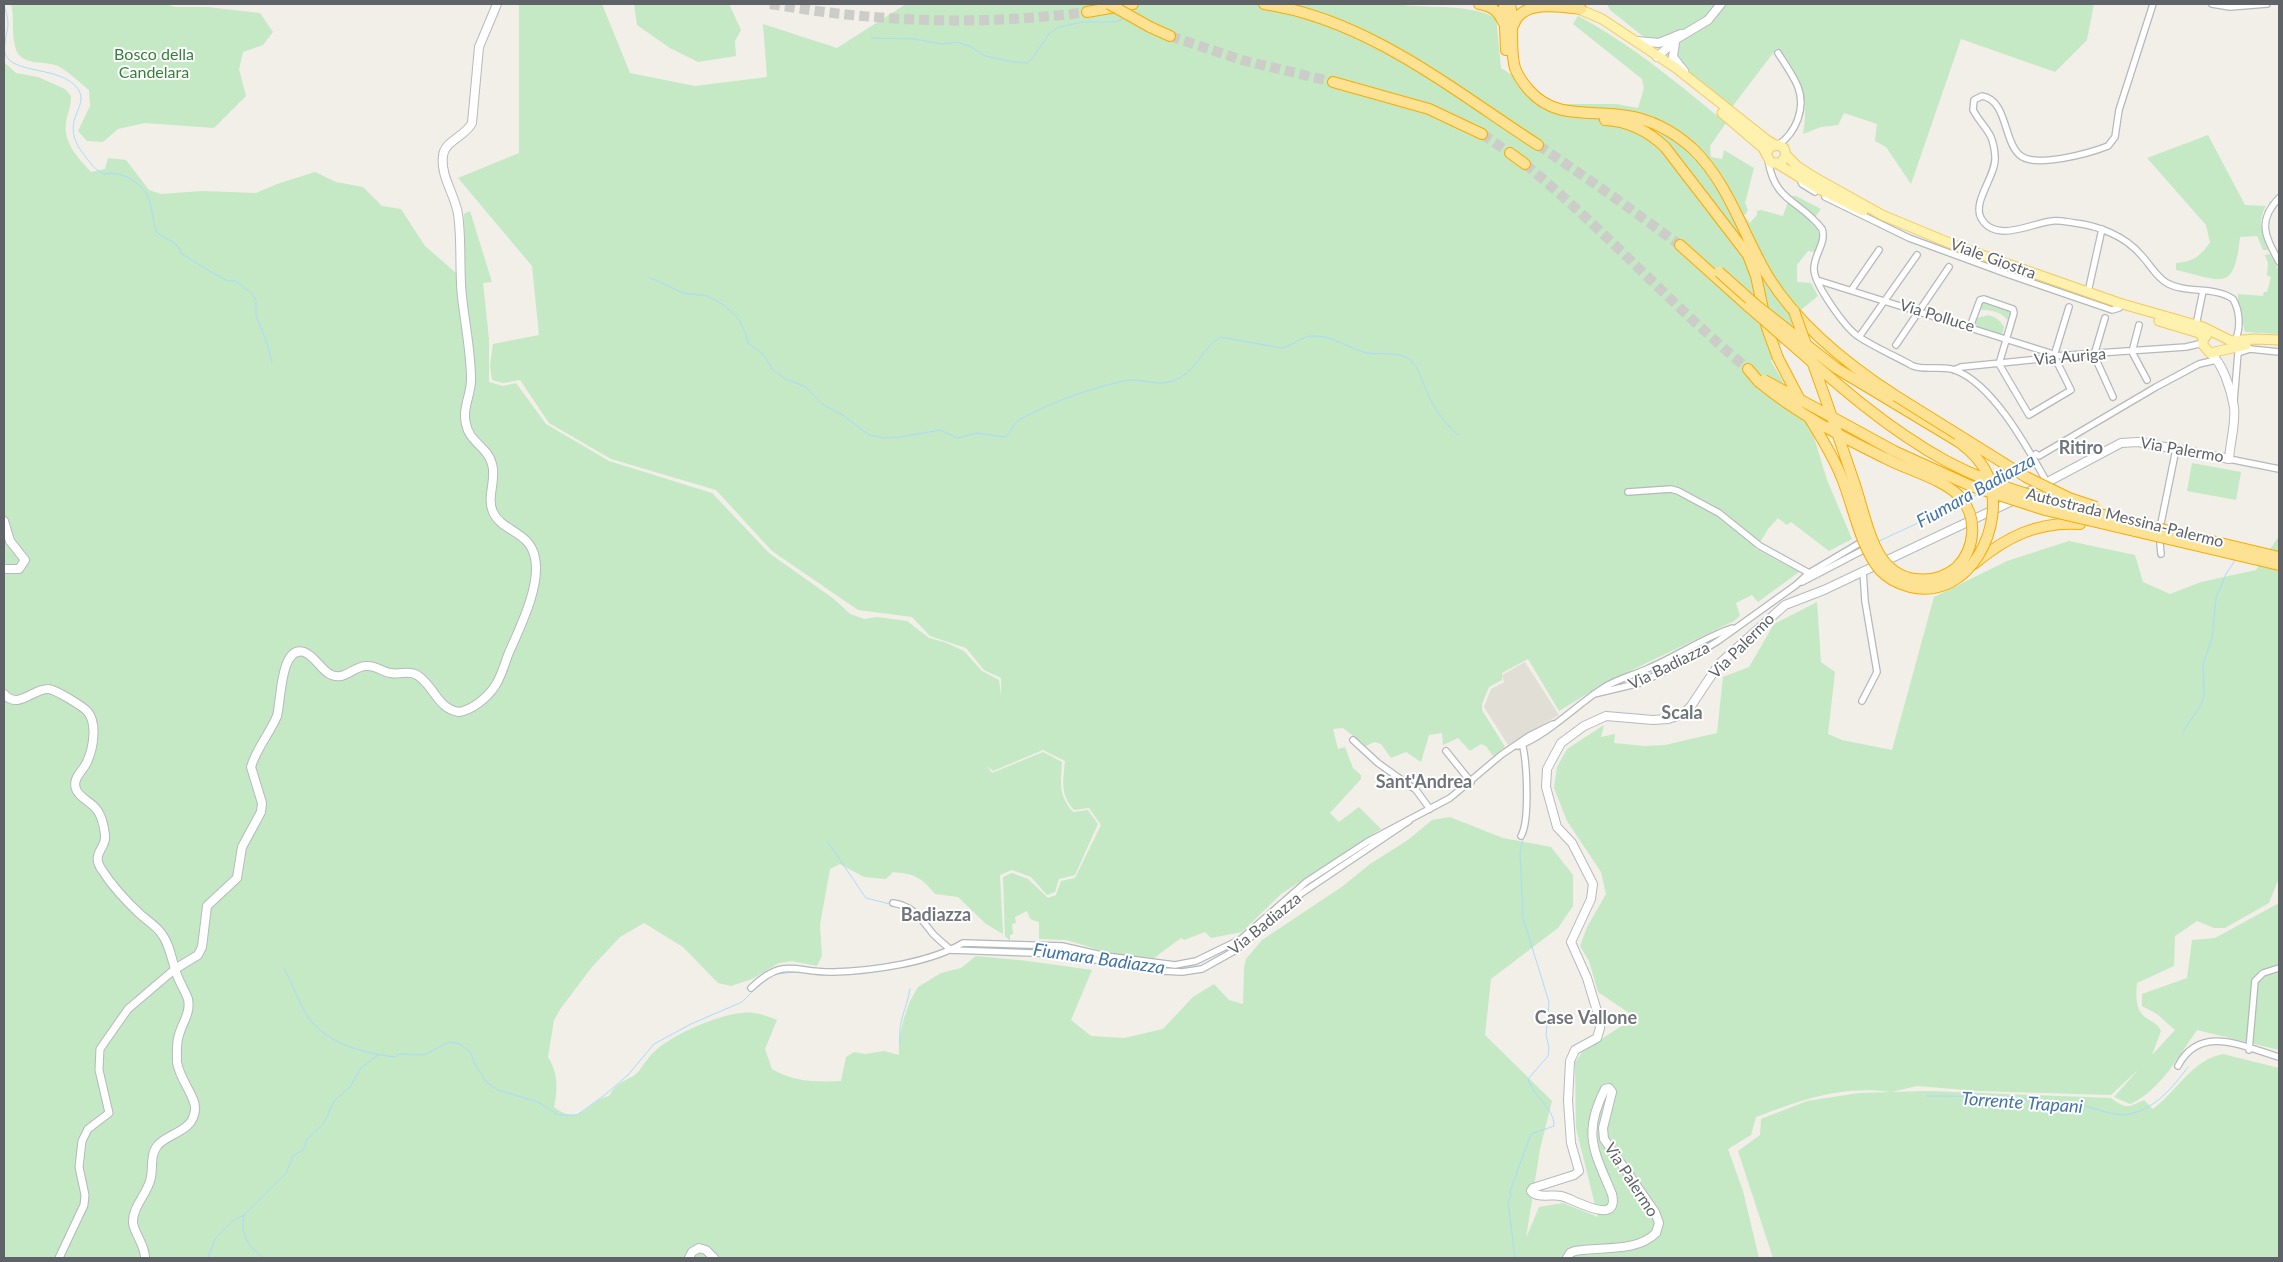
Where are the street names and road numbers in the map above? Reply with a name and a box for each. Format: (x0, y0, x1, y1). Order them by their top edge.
street label: Viale Giostra (1948, 235, 2038, 283)
street label: Via Polluce (1897, 296, 1977, 336)
street label: Via Auriga (2033, 344, 2107, 370)
street label: Via Palermo (2139, 433, 2225, 467)
street label: Autostrada Messina-Palermo (2024, 484, 2226, 552)
street label: Via Palermo (1705, 609, 1779, 683)
street label: Via Badiazza (1625, 638, 1713, 694)
street label: Via Badiazza (1225, 889, 1305, 959)
street label: Via Palermo (1600, 1139, 1662, 1221)

